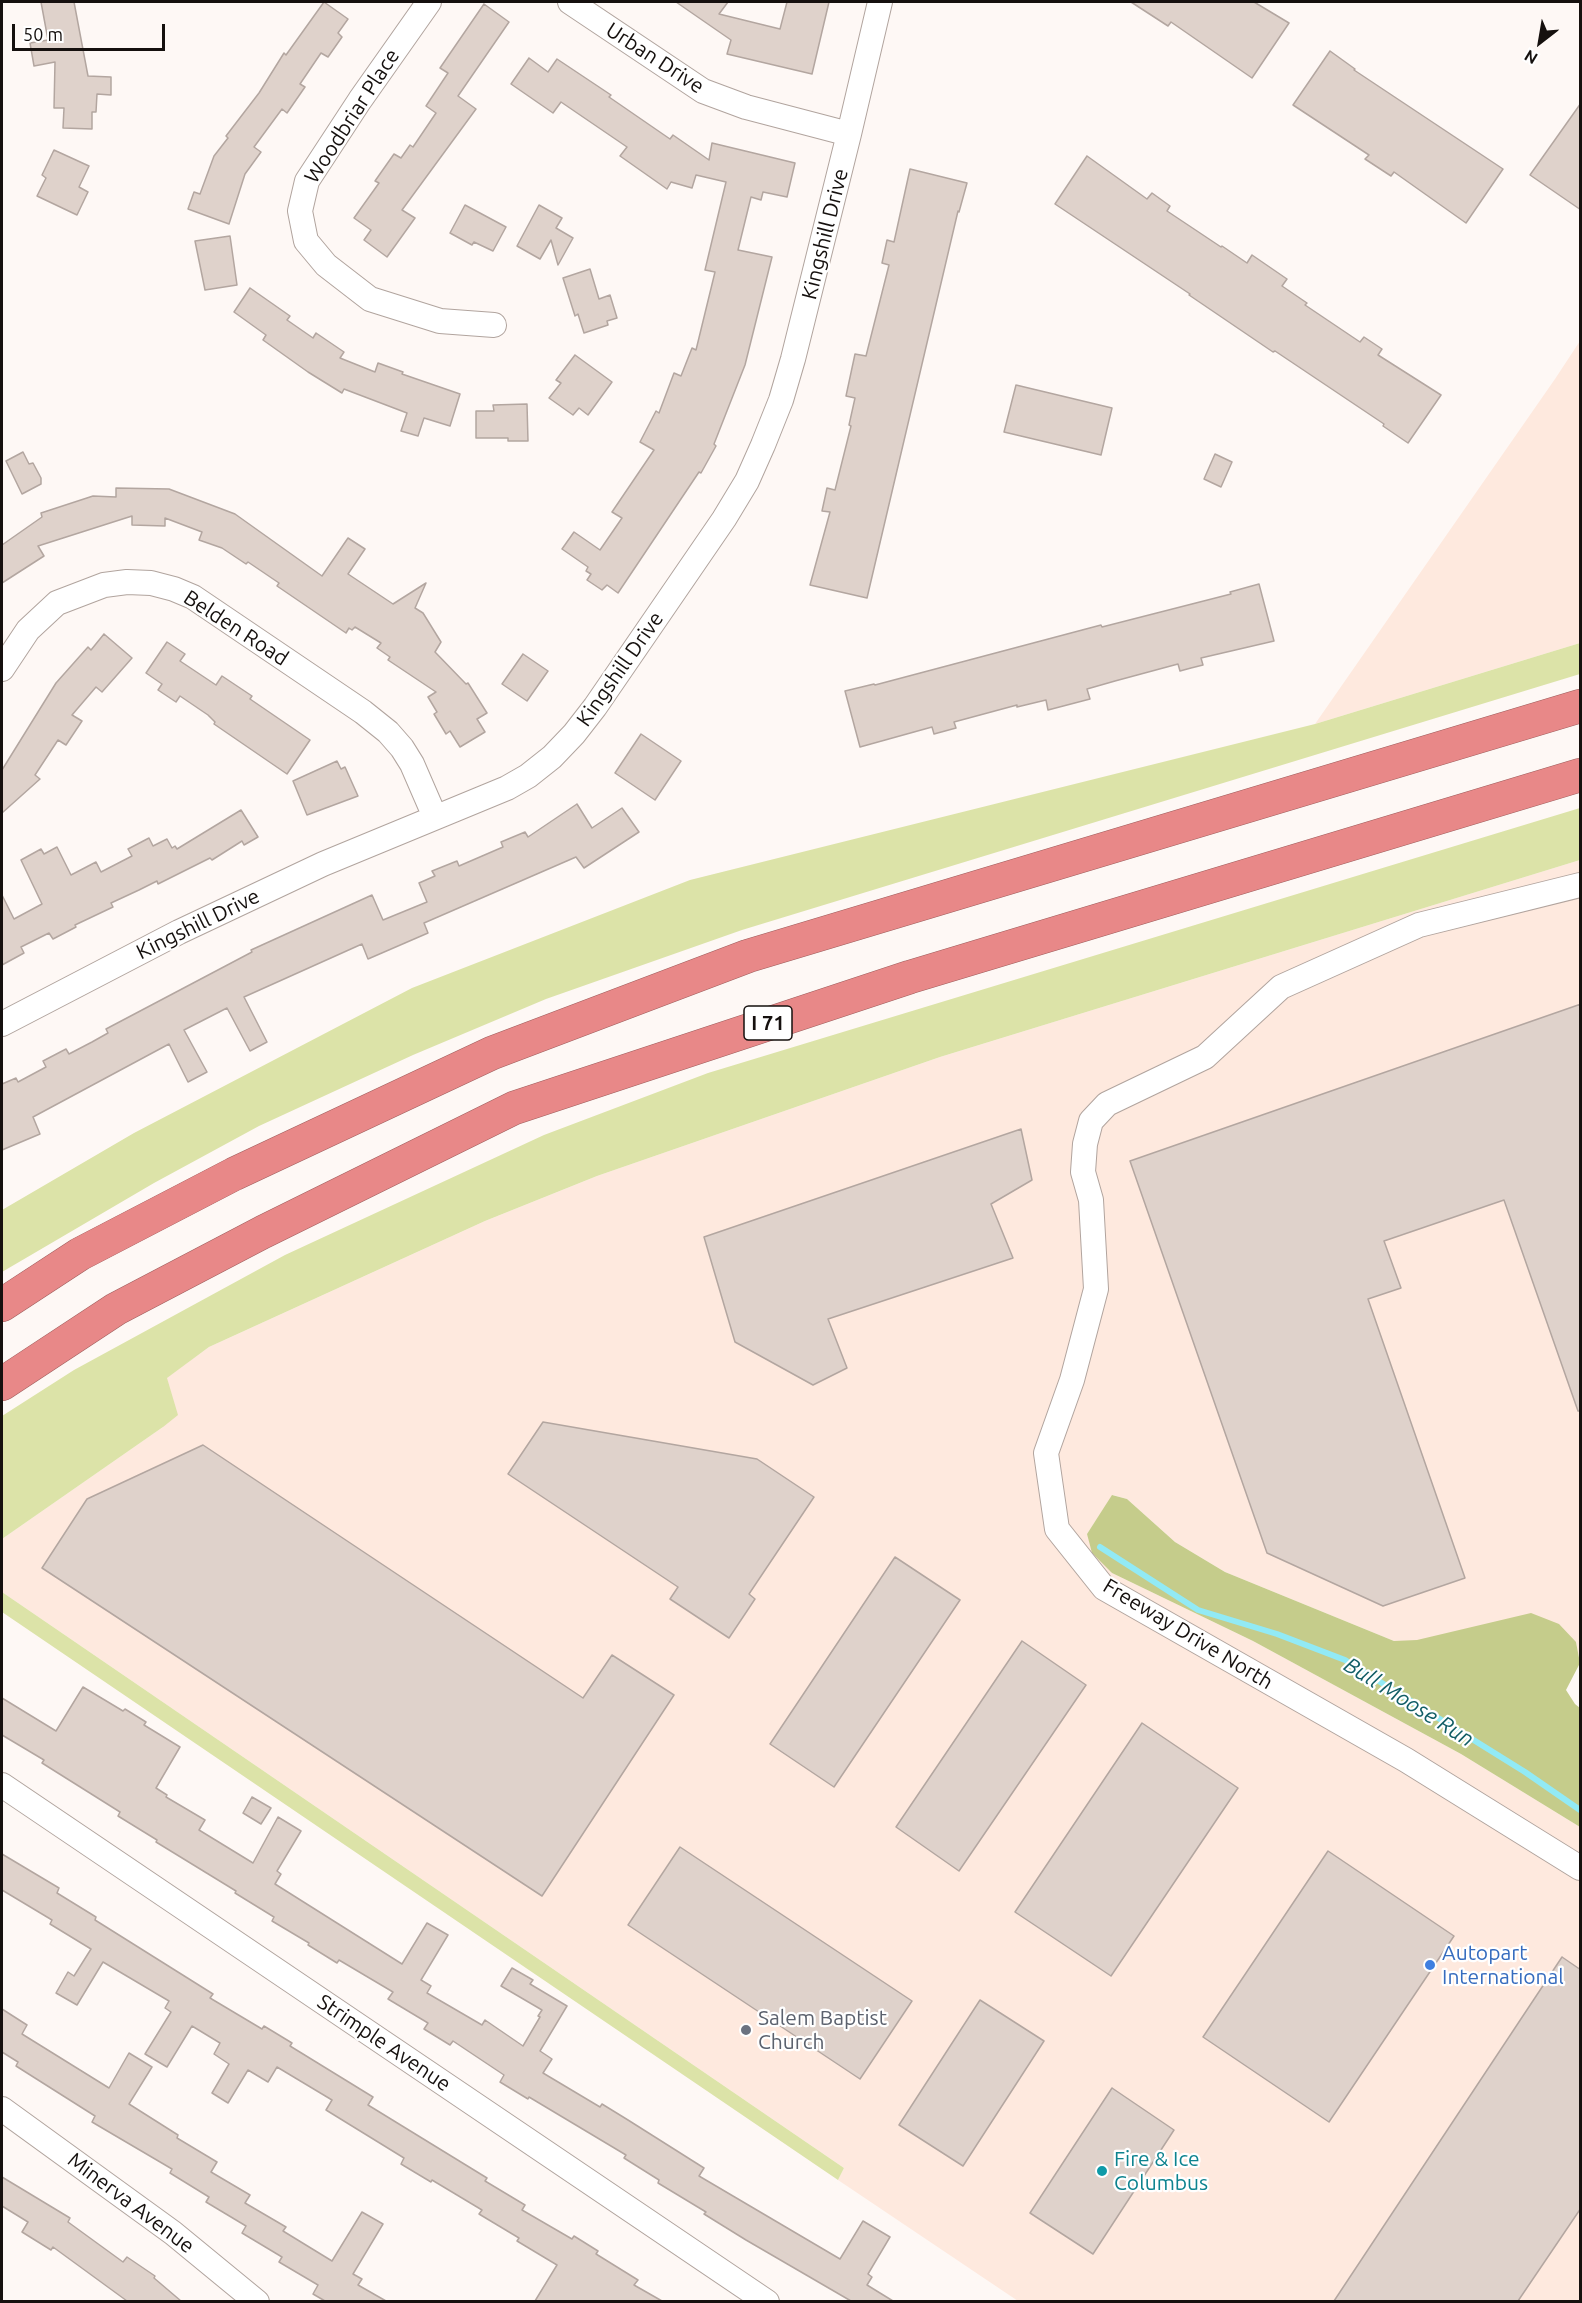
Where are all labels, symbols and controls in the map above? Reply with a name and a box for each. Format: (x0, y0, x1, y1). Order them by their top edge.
scale bar (15, 12, 168, 50)
north arrow (1510, 12, 1570, 72)
street label: Urban Drive (601, 17, 709, 99)
text: 50 m (23, 24, 63, 44)
street label: Woodbriar Place (299, 44, 405, 188)
text: N (1521, 47, 1540, 68)
street label: Kingshill Drive (797, 166, 853, 302)
street label: Belden Road (179, 585, 293, 671)
street label: Kingshill Drive (571, 607, 669, 731)
street label: Kingshill Drive (132, 883, 264, 965)
road number: I 71 (744, 1006, 792, 1040)
street label: Freeway Drive North (1098, 1573, 1278, 1695)
water label: Bull Moose Run (1339, 1652, 1479, 1752)
place label: Autopart International (1442, 1940, 1564, 1990)
marker: Autopart International (1423, 1958, 1437, 1972)
street label: Strimple Avenue (313, 1989, 455, 2097)
place label: Salem Baptist Church (758, 2005, 887, 2055)
marker: Salem Baptist Church (739, 2023, 753, 2037)
place label: Fire & Ice Columbus (1114, 2146, 1208, 2196)
street label: Minerva Avenue (63, 2147, 199, 2259)
marker: Fire & Ice Columbus (1095, 2164, 1109, 2178)

